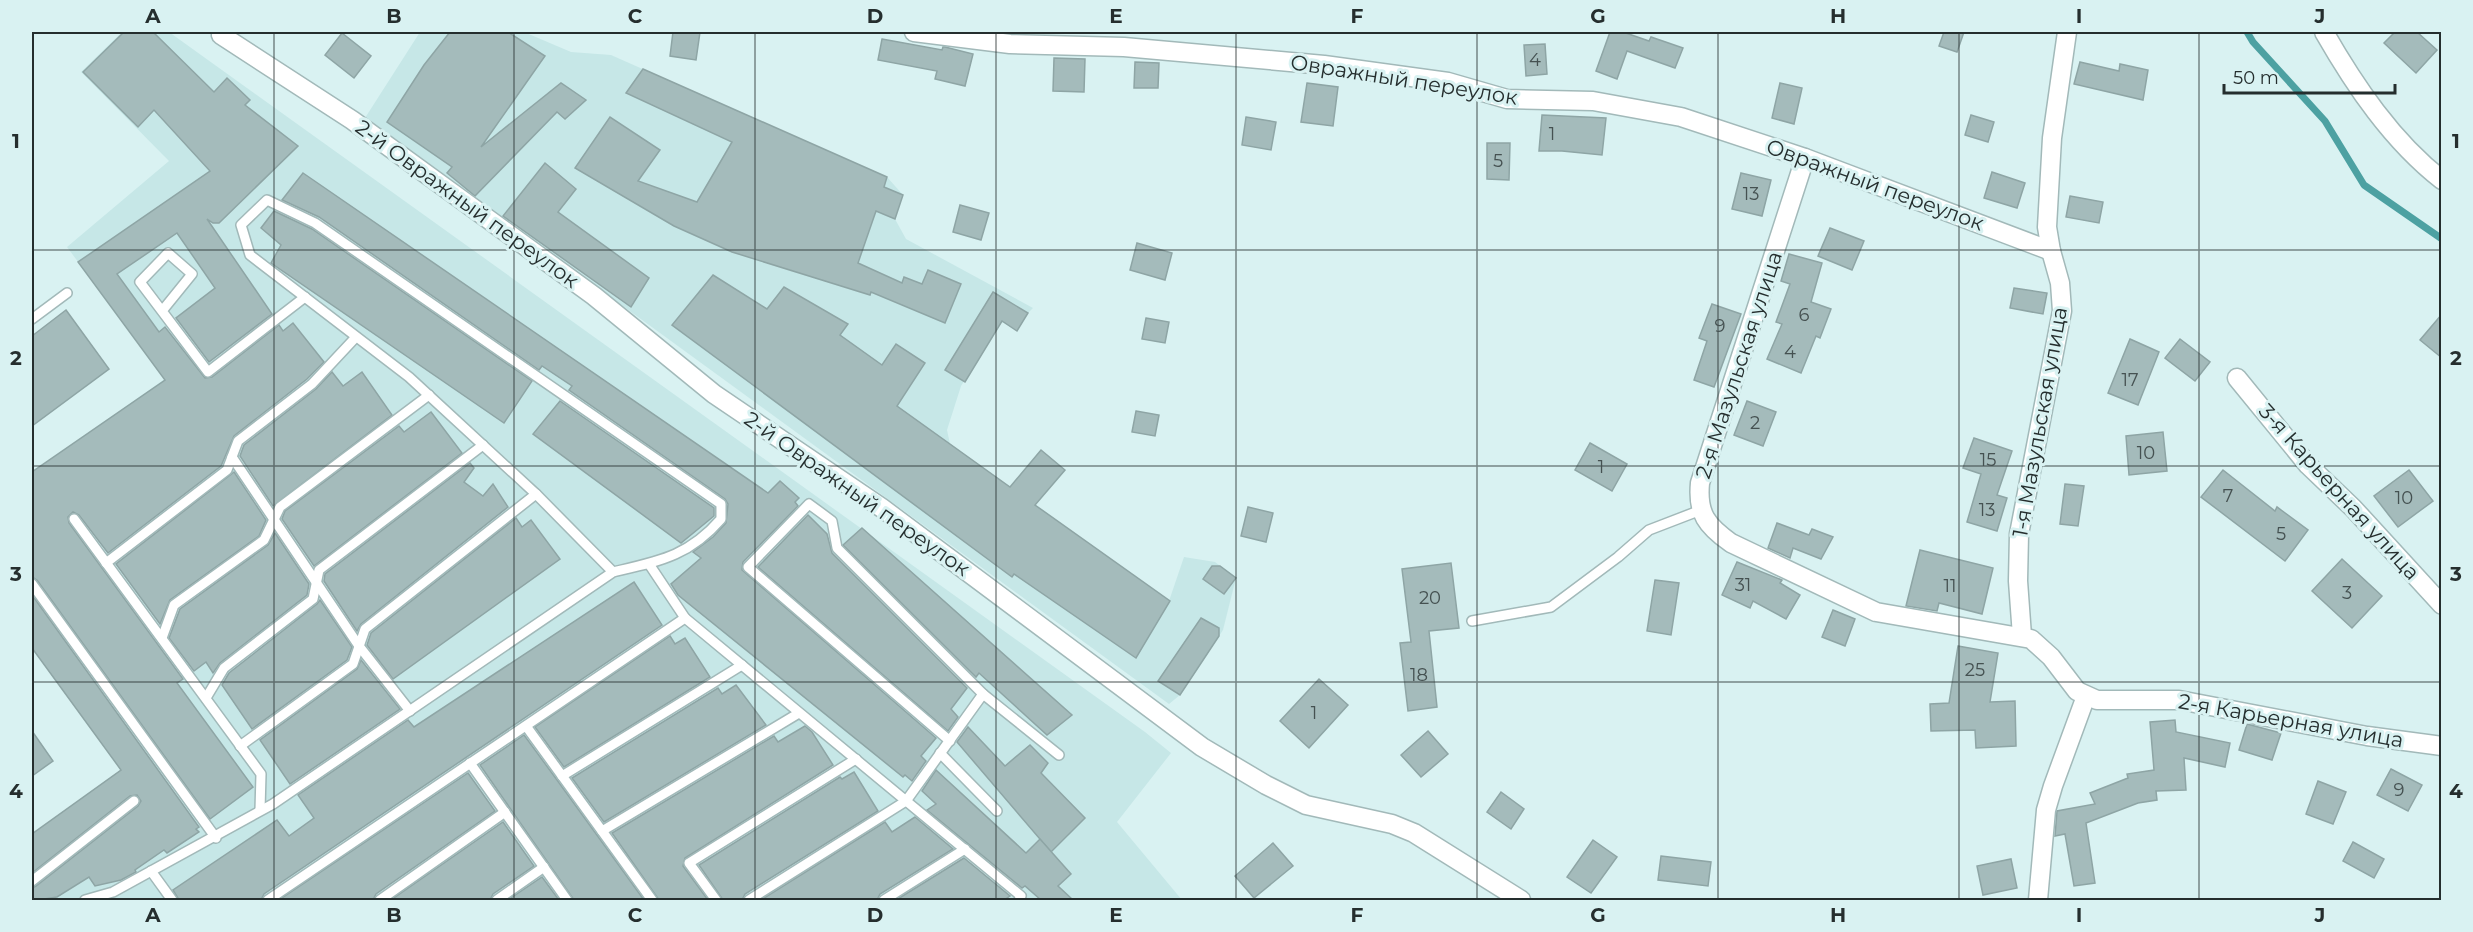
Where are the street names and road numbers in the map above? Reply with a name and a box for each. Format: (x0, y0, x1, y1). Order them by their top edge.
street label: Овражный переулок (1289, 49, 1519, 110)
street label: 2-й Овражный переулок (351, 114, 584, 293)
street label: Овражный переулок (1763, 134, 1987, 236)
street label: 2-я Мазульская улица (1690, 248, 1788, 482)
street label: 1-я Мазульская улица (2007, 305, 2072, 539)
street label: 3-я Карьерная улица (2254, 399, 2425, 585)
street label: 2-й Овражный переулок (740, 406, 975, 581)
street label: 2-я Карьерная улица (2177, 688, 2406, 753)

